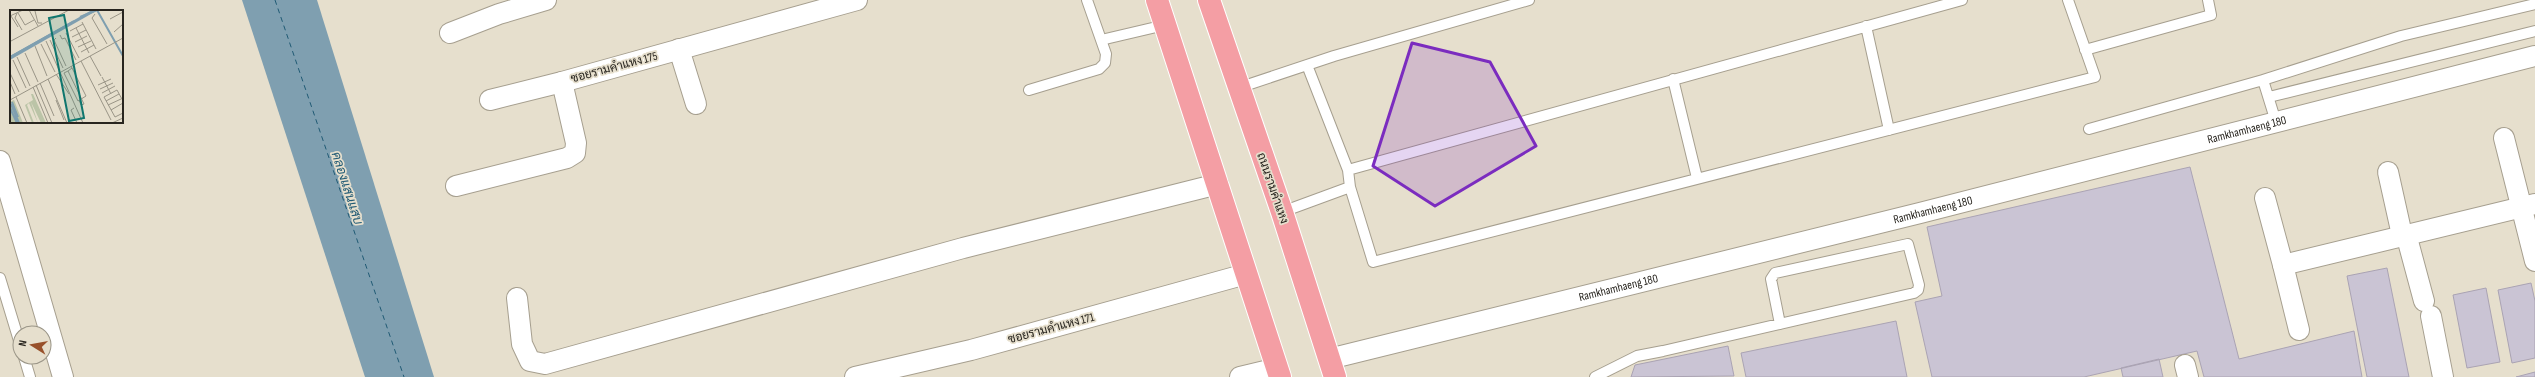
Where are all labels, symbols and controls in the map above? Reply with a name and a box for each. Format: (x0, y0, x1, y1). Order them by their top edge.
inset map (10, 10, 123, 123)
street label: ซอยรามคำแหง 175 (569, 49, 659, 86)
street label: Ramkhamhaeng 180 (2206, 113, 2288, 147)
water label: คลองแสนแสบ (328, 150, 367, 227)
street label: ถนนรามคำแหง (1253, 151, 1292, 226)
street label: Ramkhamhaeng 180 (1892, 193, 1974, 227)
street label: Ramkhamhaeng 180 (1577, 271, 1660, 305)
street label: ซอยรามคำแหง 171 (1006, 310, 1097, 347)
north arrow (12, 325, 52, 365)
text: N (16, 339, 30, 347)

